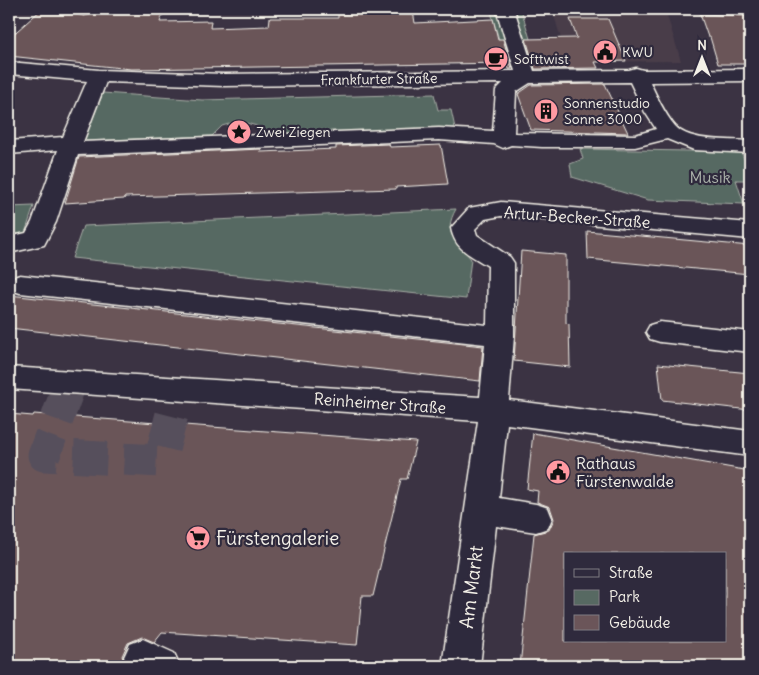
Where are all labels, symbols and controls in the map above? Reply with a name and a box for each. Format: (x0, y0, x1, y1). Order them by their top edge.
north arrow (676, 32, 726, 82)
text: N (697, 36, 707, 54)
public building icon: KWU (592, 39, 618, 65)
place label: KWU (622, 43, 653, 61)
cafe icon: Softtwist (483, 46, 509, 72)
place label: Softtwist (514, 50, 569, 68)
street label: Frankfurter Straße (320, 69, 438, 89)
place label: Sonnenstudio Sonne 3000 (564, 94, 650, 128)
building icon: Sonnenstudio Sonne 3000 (533, 98, 559, 124)
place icon: Zwei Ziegen (226, 119, 252, 145)
place label: Zwei Ziegen (256, 123, 331, 141)
park label: Musik (689, 167, 731, 187)
street label: Artur-Becker-Straße (503, 202, 651, 232)
street label: Reinheimer Straße (313, 388, 447, 418)
place label: Rathaus Fürstenwalde (576, 453, 674, 491)
public building icon: Rathaus Fürstenwalde (545, 459, 571, 485)
supermarket icon: Fürstengalerie (185, 525, 211, 551)
place label: Fürstengalerie (216, 526, 339, 550)
street label: Am Markt (454, 544, 488, 630)
legend (564, 552, 726, 642)
text: Straße (609, 563, 653, 582)
text: Park (609, 587, 640, 606)
text: Gebäude (609, 613, 670, 632)

